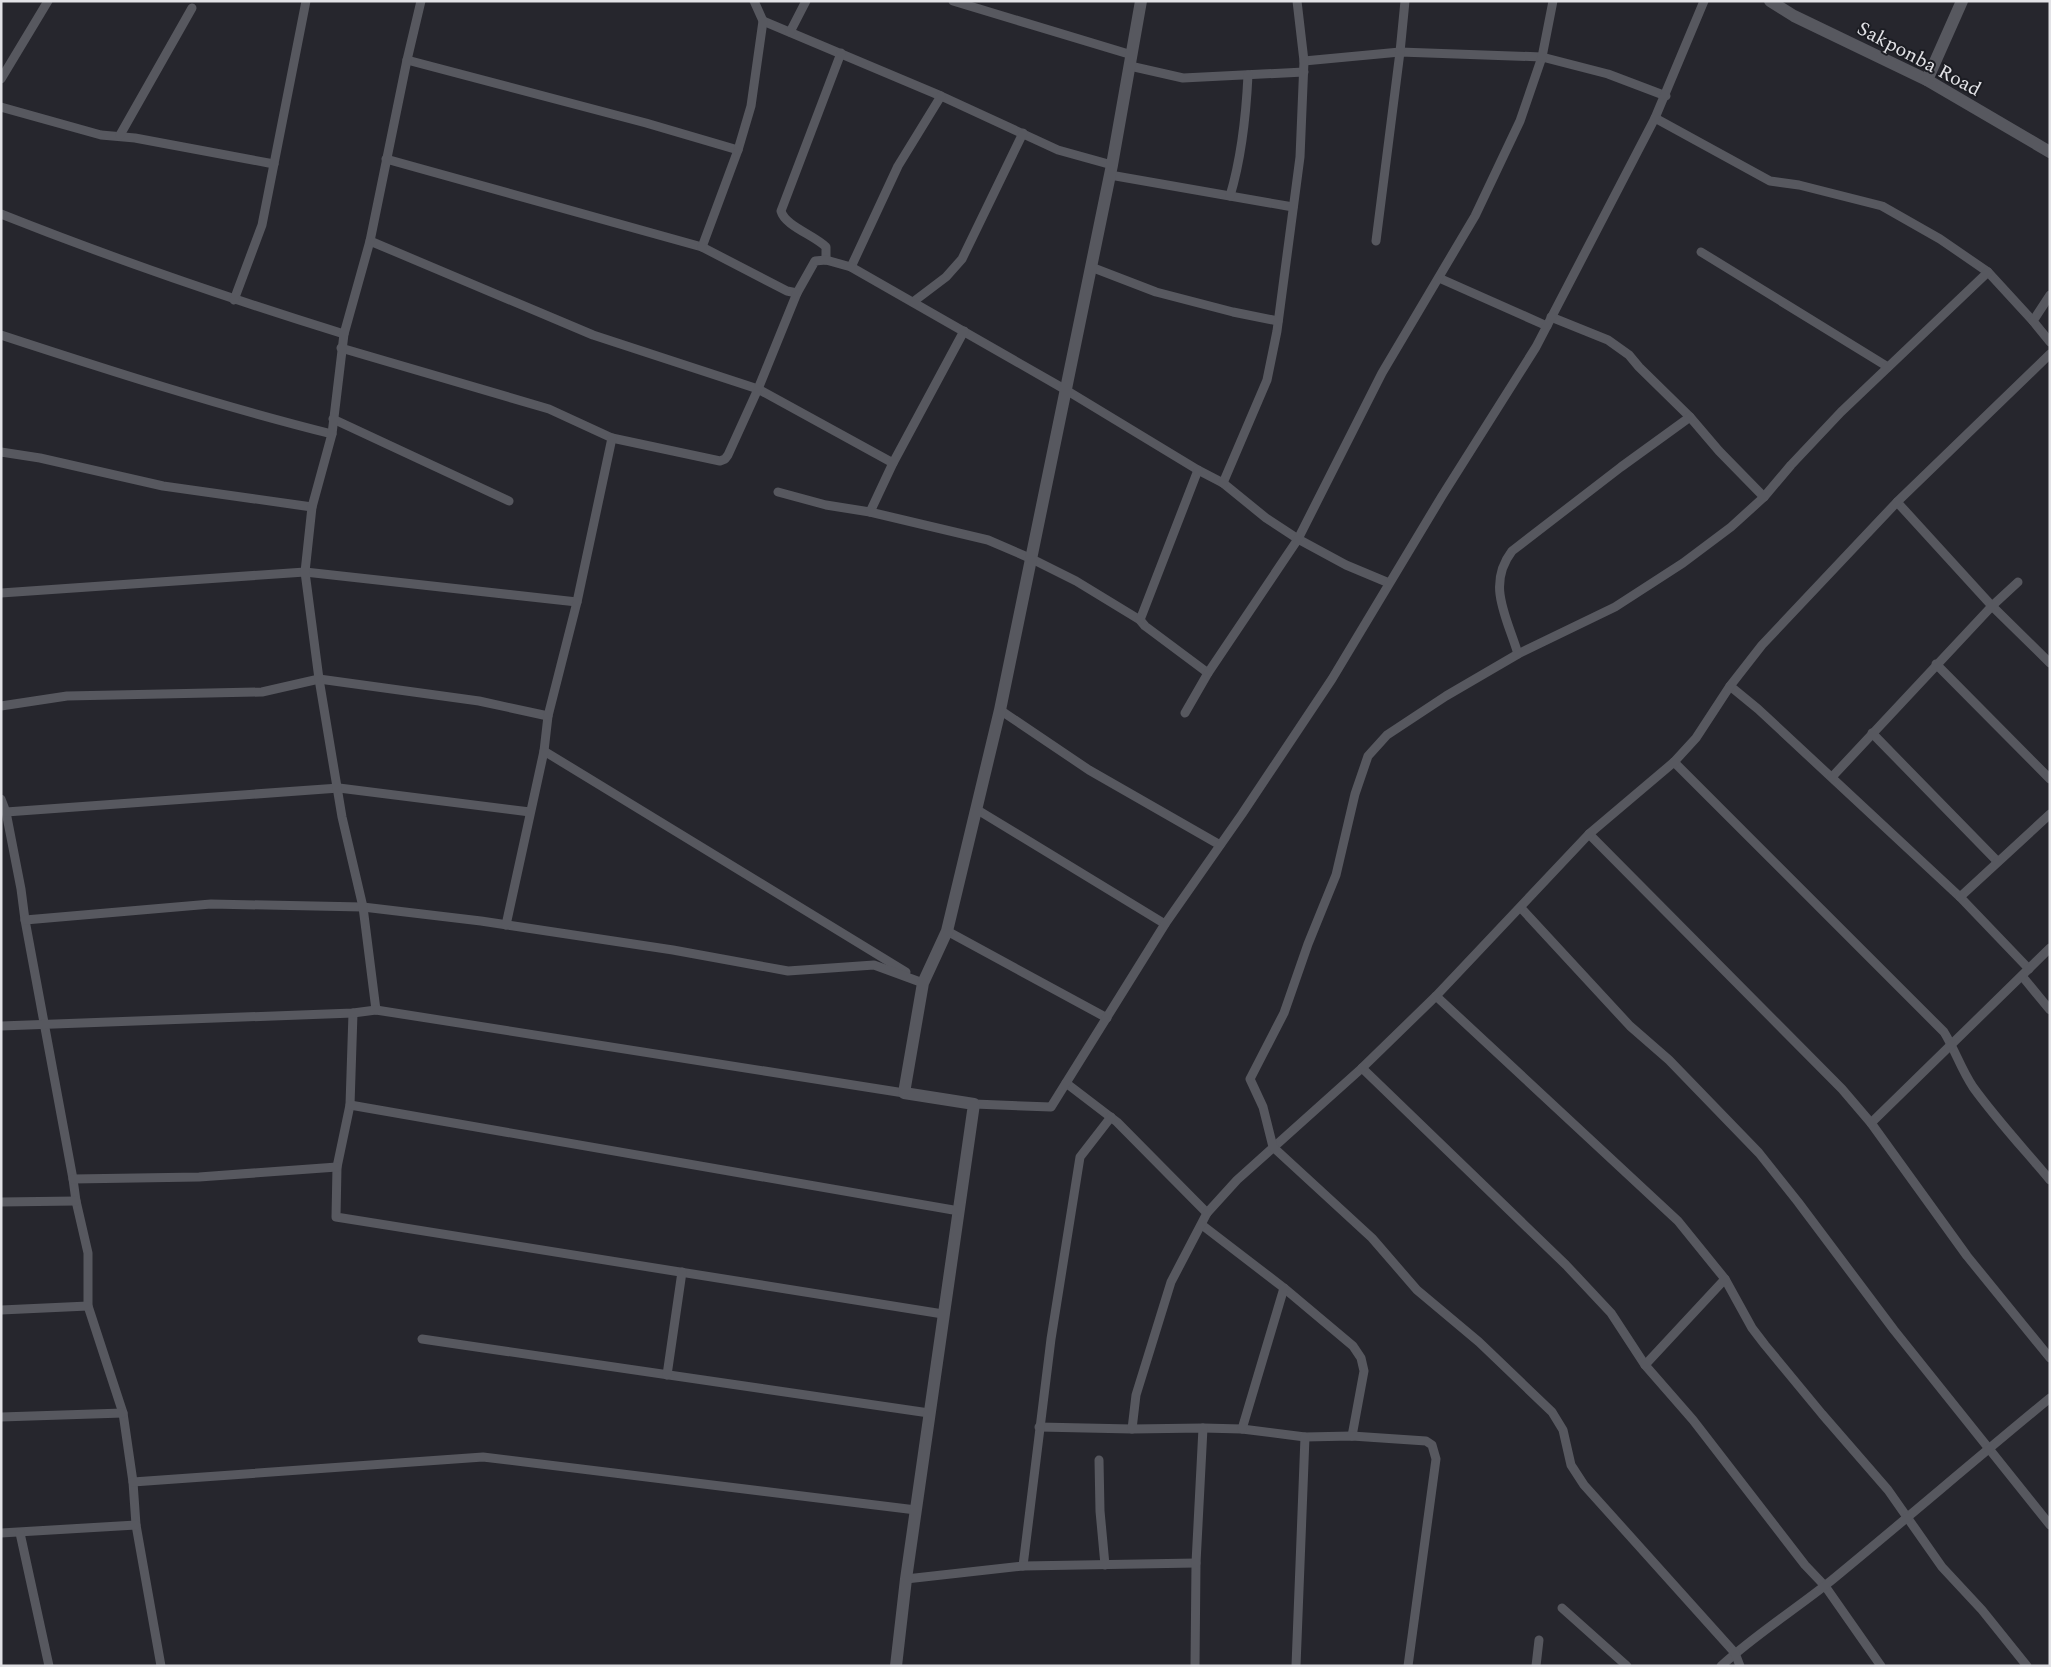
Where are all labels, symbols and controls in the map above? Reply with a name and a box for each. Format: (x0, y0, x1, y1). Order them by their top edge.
street label: Sakponba Road (1852, 14, 1986, 104)

